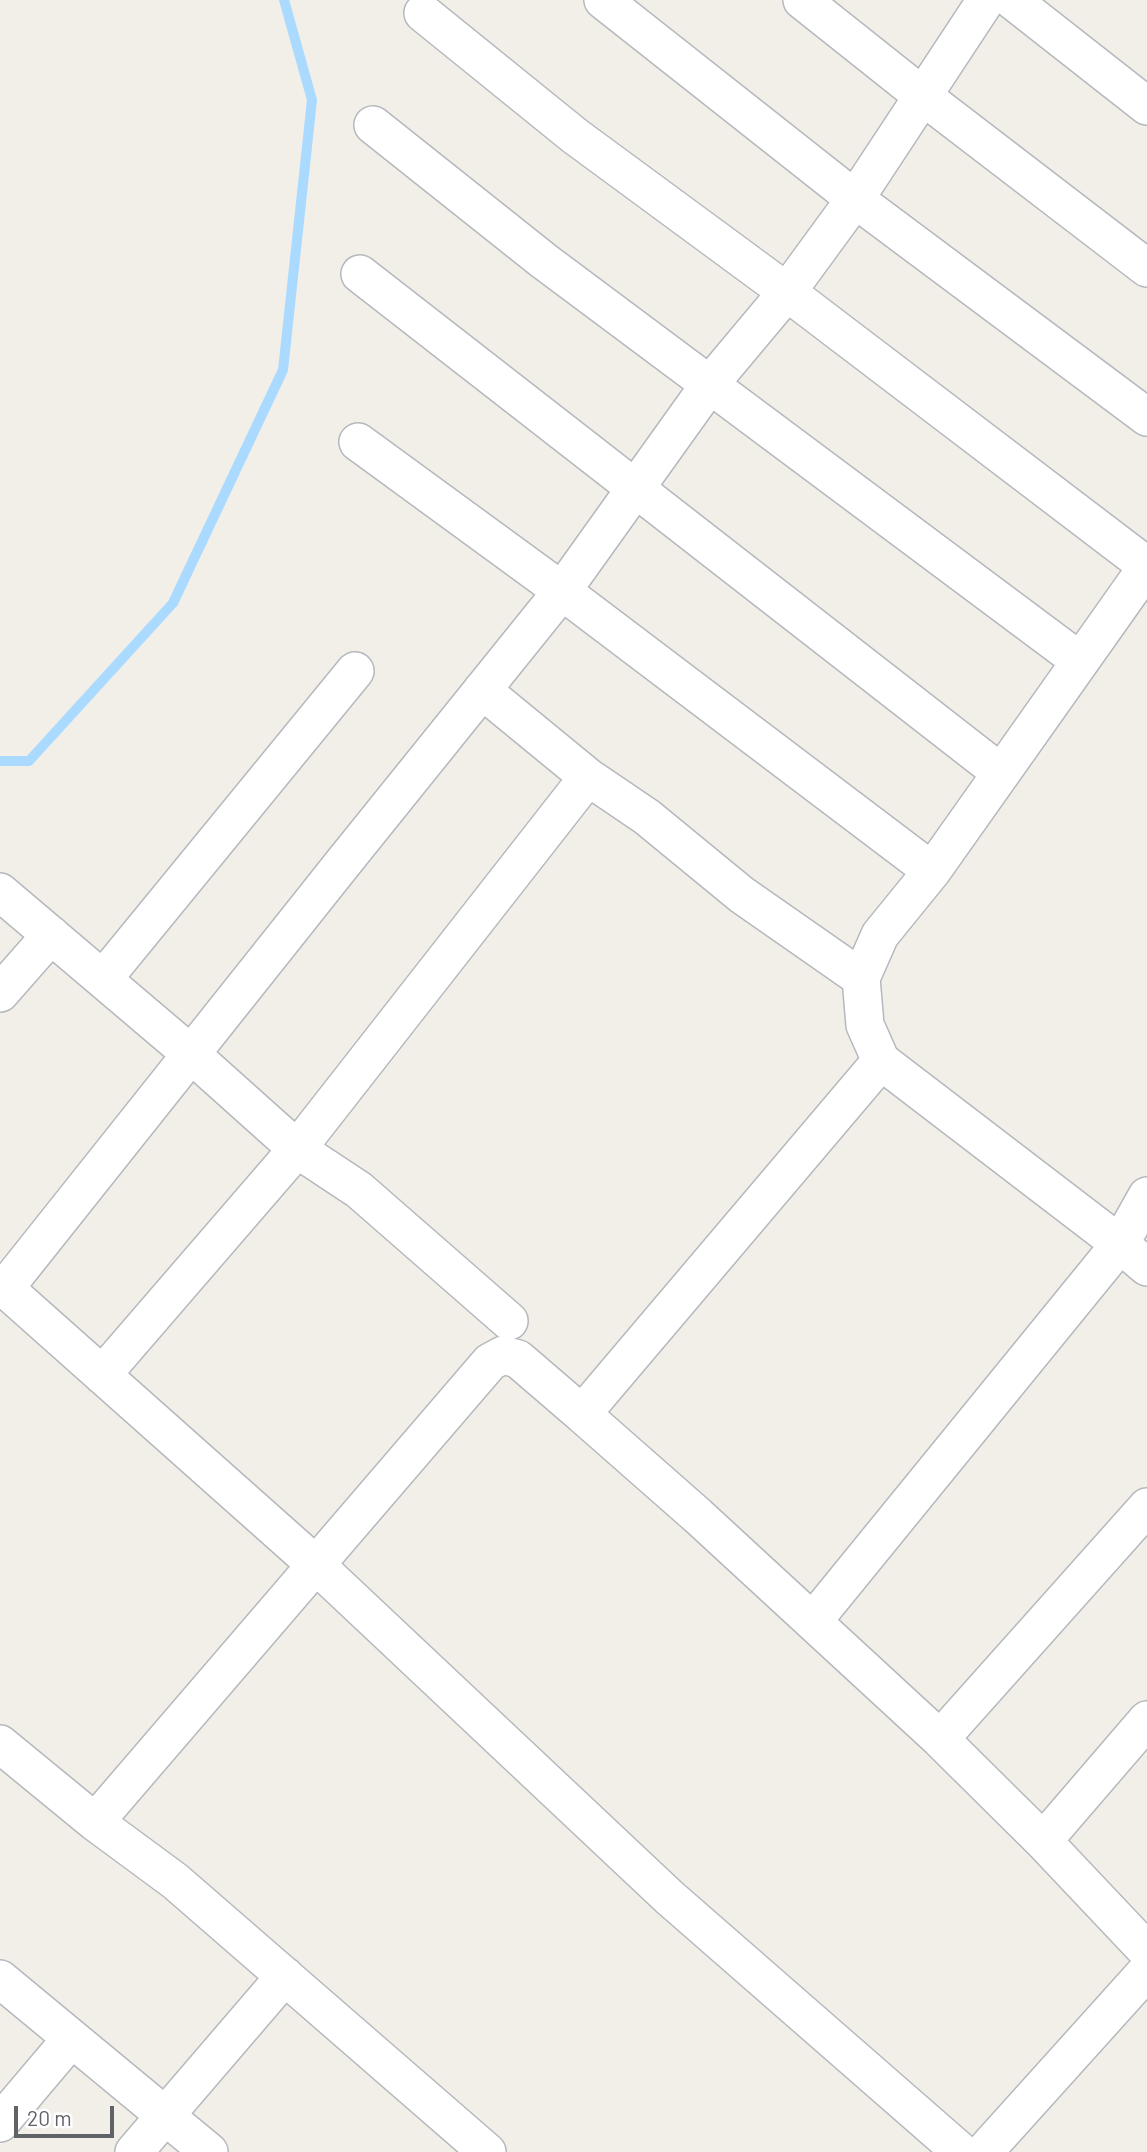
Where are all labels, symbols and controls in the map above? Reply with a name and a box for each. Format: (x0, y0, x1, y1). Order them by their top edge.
scale bar (18, 2092, 117, 2136)
text: 20 m (27, 2105, 72, 2130)

